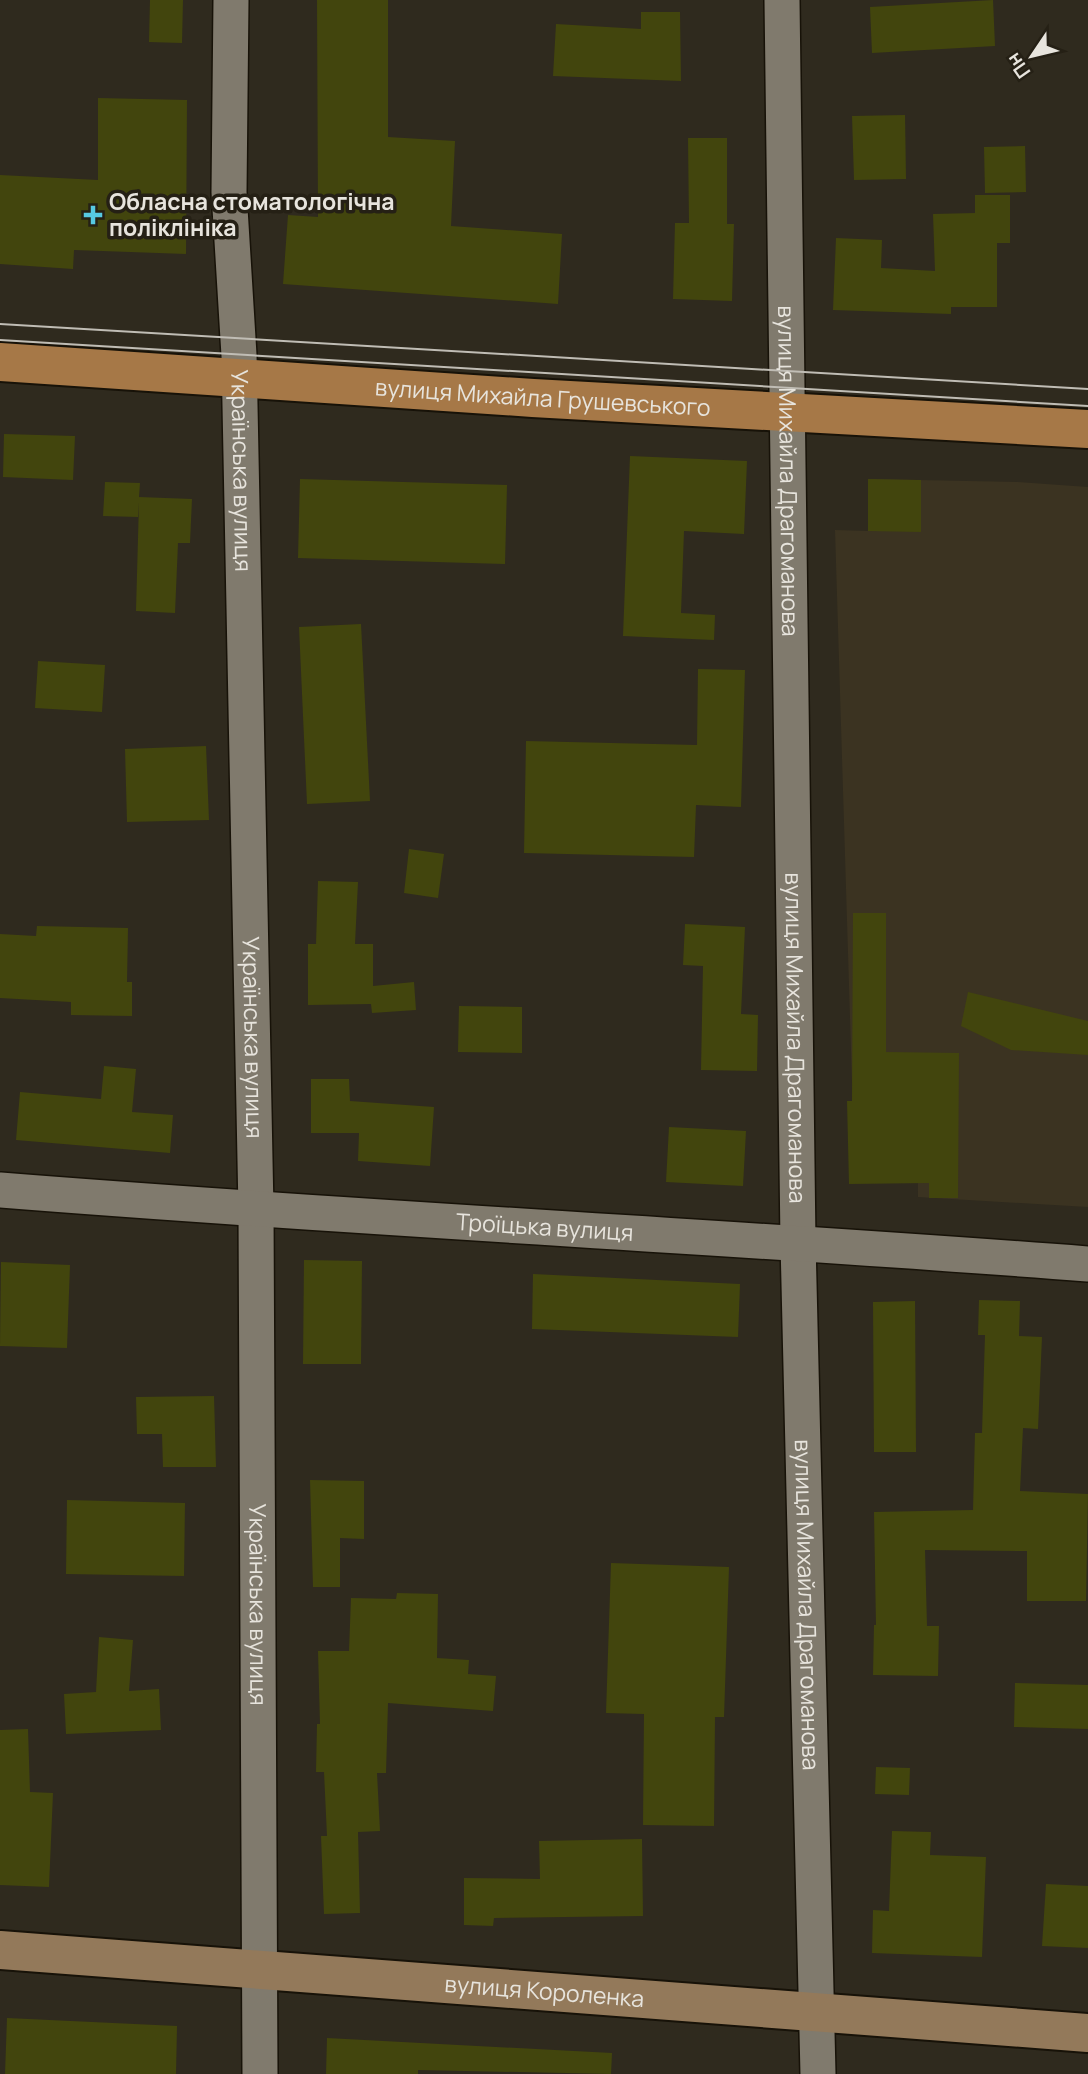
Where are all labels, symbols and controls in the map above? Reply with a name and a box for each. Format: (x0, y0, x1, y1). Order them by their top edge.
north arrow (997, 21, 1067, 91)
text: Пн (1000, 48, 1036, 84)
place label: Обласна стоматологічна поліклініка (109, 185, 394, 243)
marker: Обласна стоматологічна поліклініка (83, 205, 103, 225)
street label: вулиця Михайла Драгоманова (771, 305, 807, 637)
street label: Українська вулиця (224, 369, 260, 572)
street label: вулиця Михайла Грушевського (374, 370, 711, 423)
street label: вулиця Михайла Драгоманова (778, 872, 815, 1204)
street label: Українська вулиця (236, 936, 272, 1139)
street label: Троїцька вулиця (455, 1205, 634, 1248)
street label: вулиця Михайла Драгоманова (788, 1439, 828, 1771)
street label: Українська вулиця (242, 1503, 275, 1706)
street label: вулиця Короленка (444, 1967, 645, 2014)

